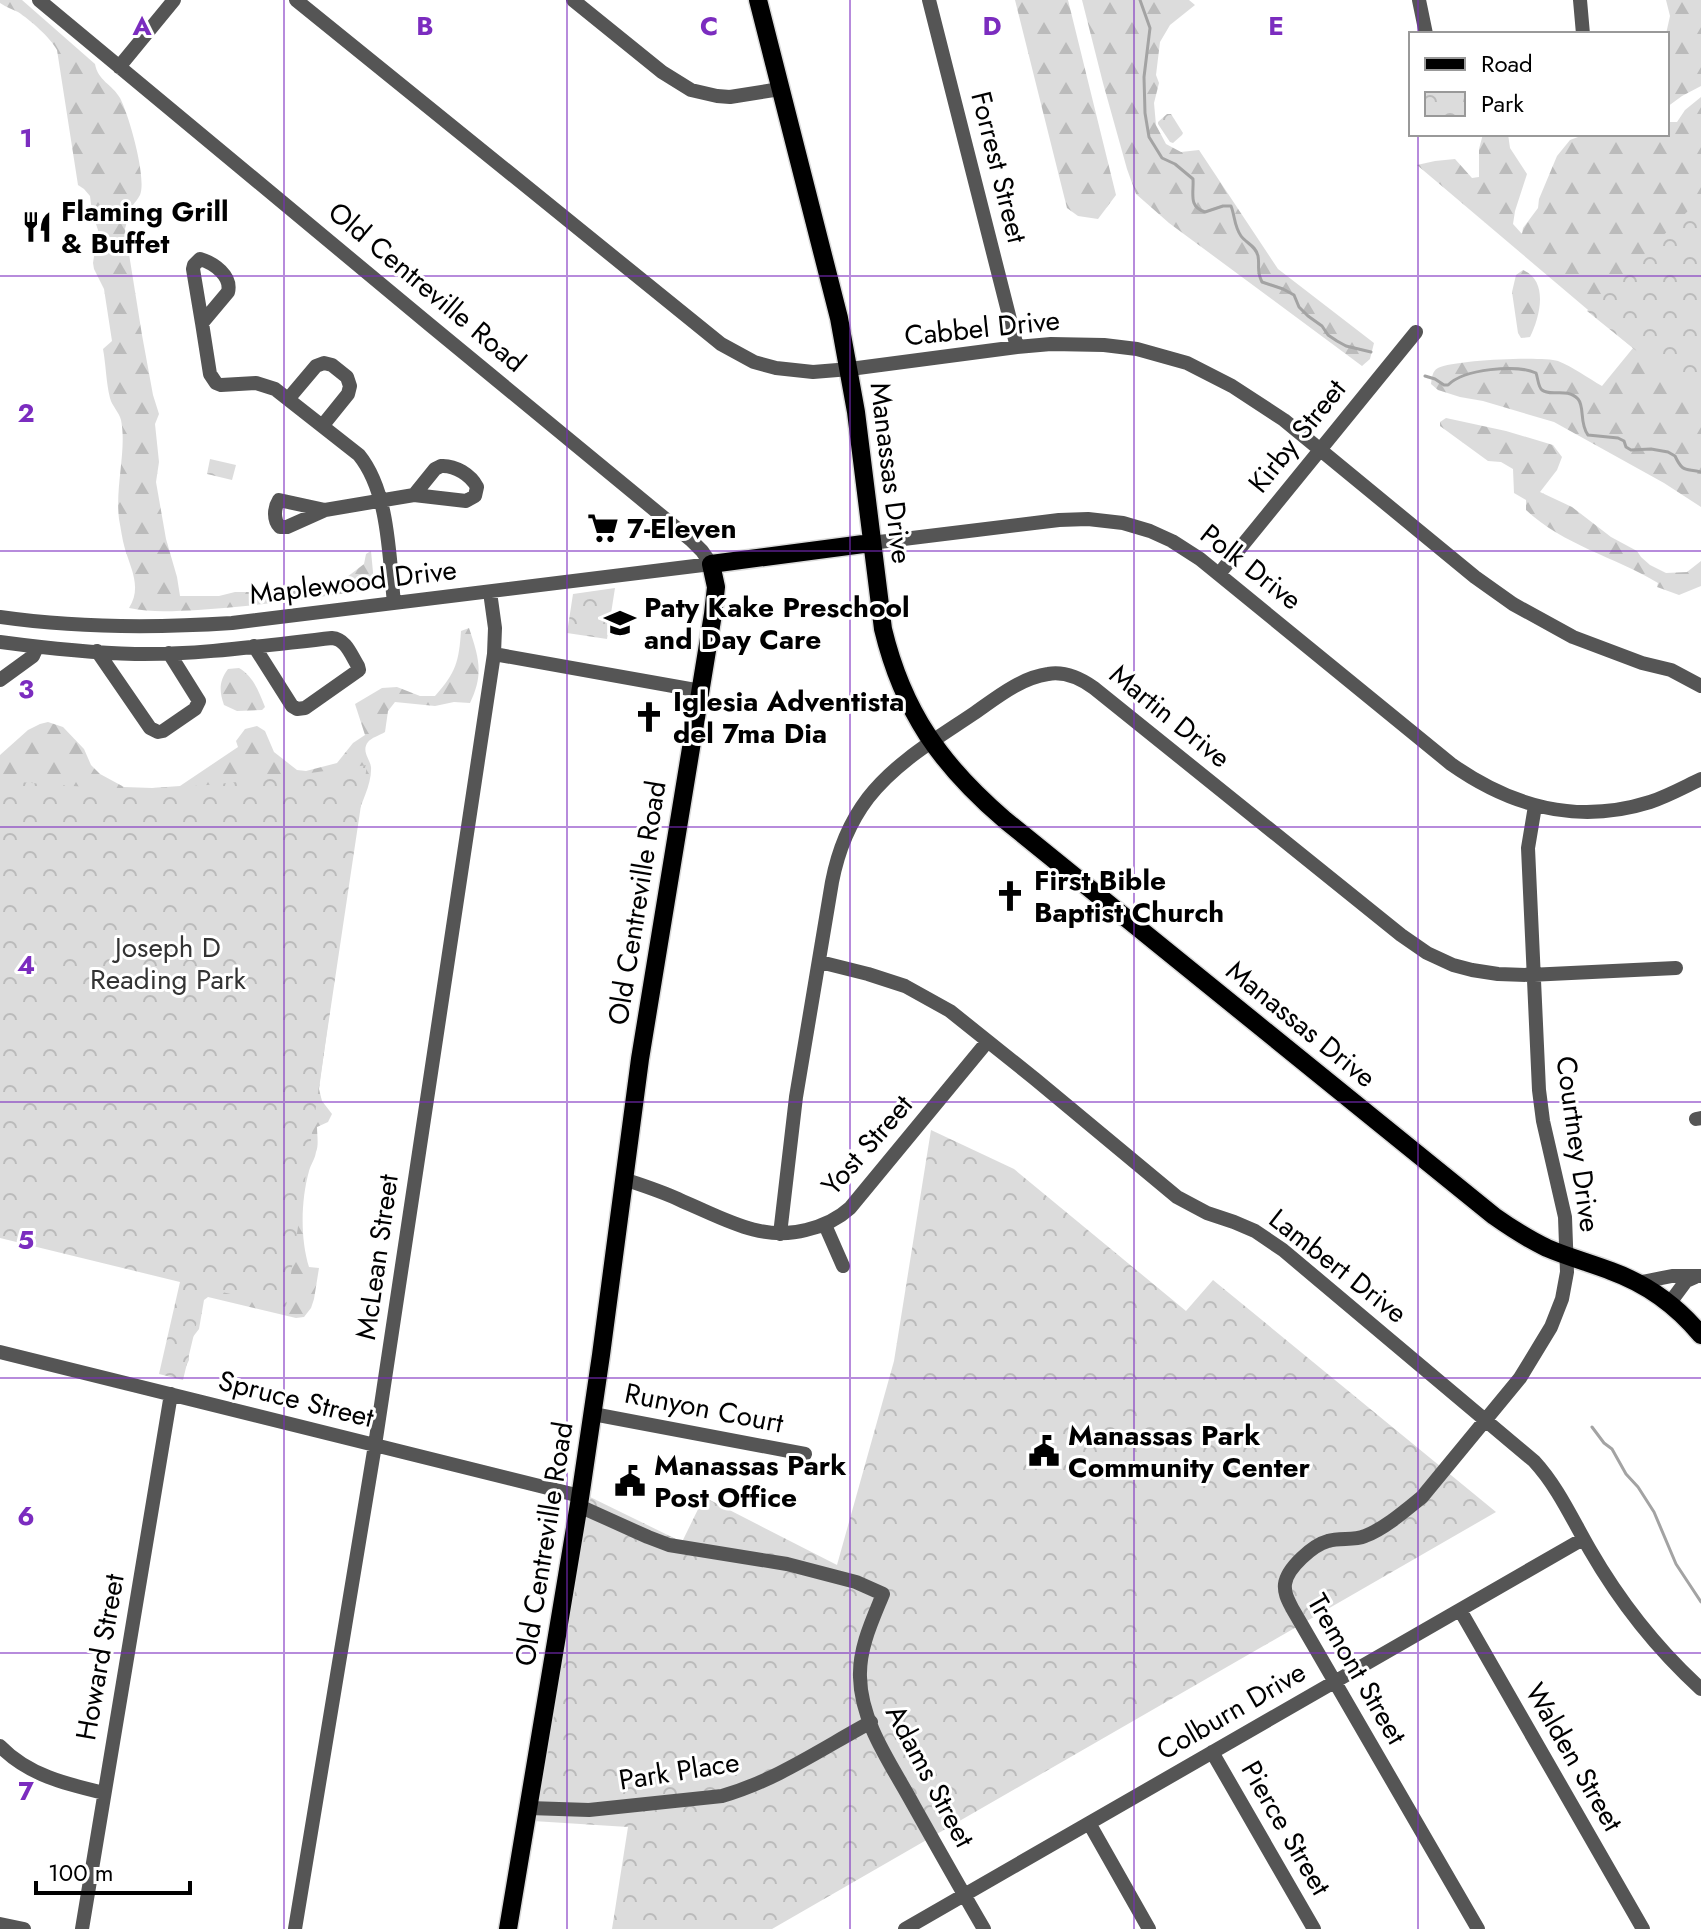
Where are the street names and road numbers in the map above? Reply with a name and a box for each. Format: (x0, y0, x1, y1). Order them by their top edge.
street label: Forrest Street (960, 87, 1038, 247)
street label: Old Centreville Road (319, 192, 535, 382)
street label: Cabbel Drive (902, 299, 1062, 357)
street label: Kirby Street (1238, 370, 1356, 502)
street label: Manassas Drive (860, 380, 922, 566)
street label: Polk Drive (1191, 514, 1311, 620)
street label: Maplewood Drive (247, 549, 459, 615)
street label: Martin Drive (1101, 654, 1239, 778)
street label: Old Centreville Road (597, 778, 677, 1028)
street label: Manassas Drive (1217, 951, 1385, 1097)
street label: Courtney Drive (1545, 1053, 1611, 1235)
street label: Yost Street (812, 1086, 922, 1204)
street label: McLean Street (345, 1171, 409, 1342)
street label: Lambert Drive (1260, 1199, 1416, 1333)
street label: Spruce Street (214, 1360, 378, 1438)
street label: Runyon Court (621, 1373, 787, 1444)
street label: Old Centreville Road (504, 1419, 584, 1669)
street label: Howard Street (65, 1570, 135, 1743)
street label: Tremont Street (1297, 1586, 1417, 1752)
street label: Colburn Drive (1149, 1652, 1313, 1770)
street label: Walden Street (1515, 1675, 1633, 1839)
street label: Adams Street (875, 1697, 985, 1855)
street label: Park Place (616, 1741, 742, 1801)
street label: Pierce Street (1231, 1753, 1341, 1903)

